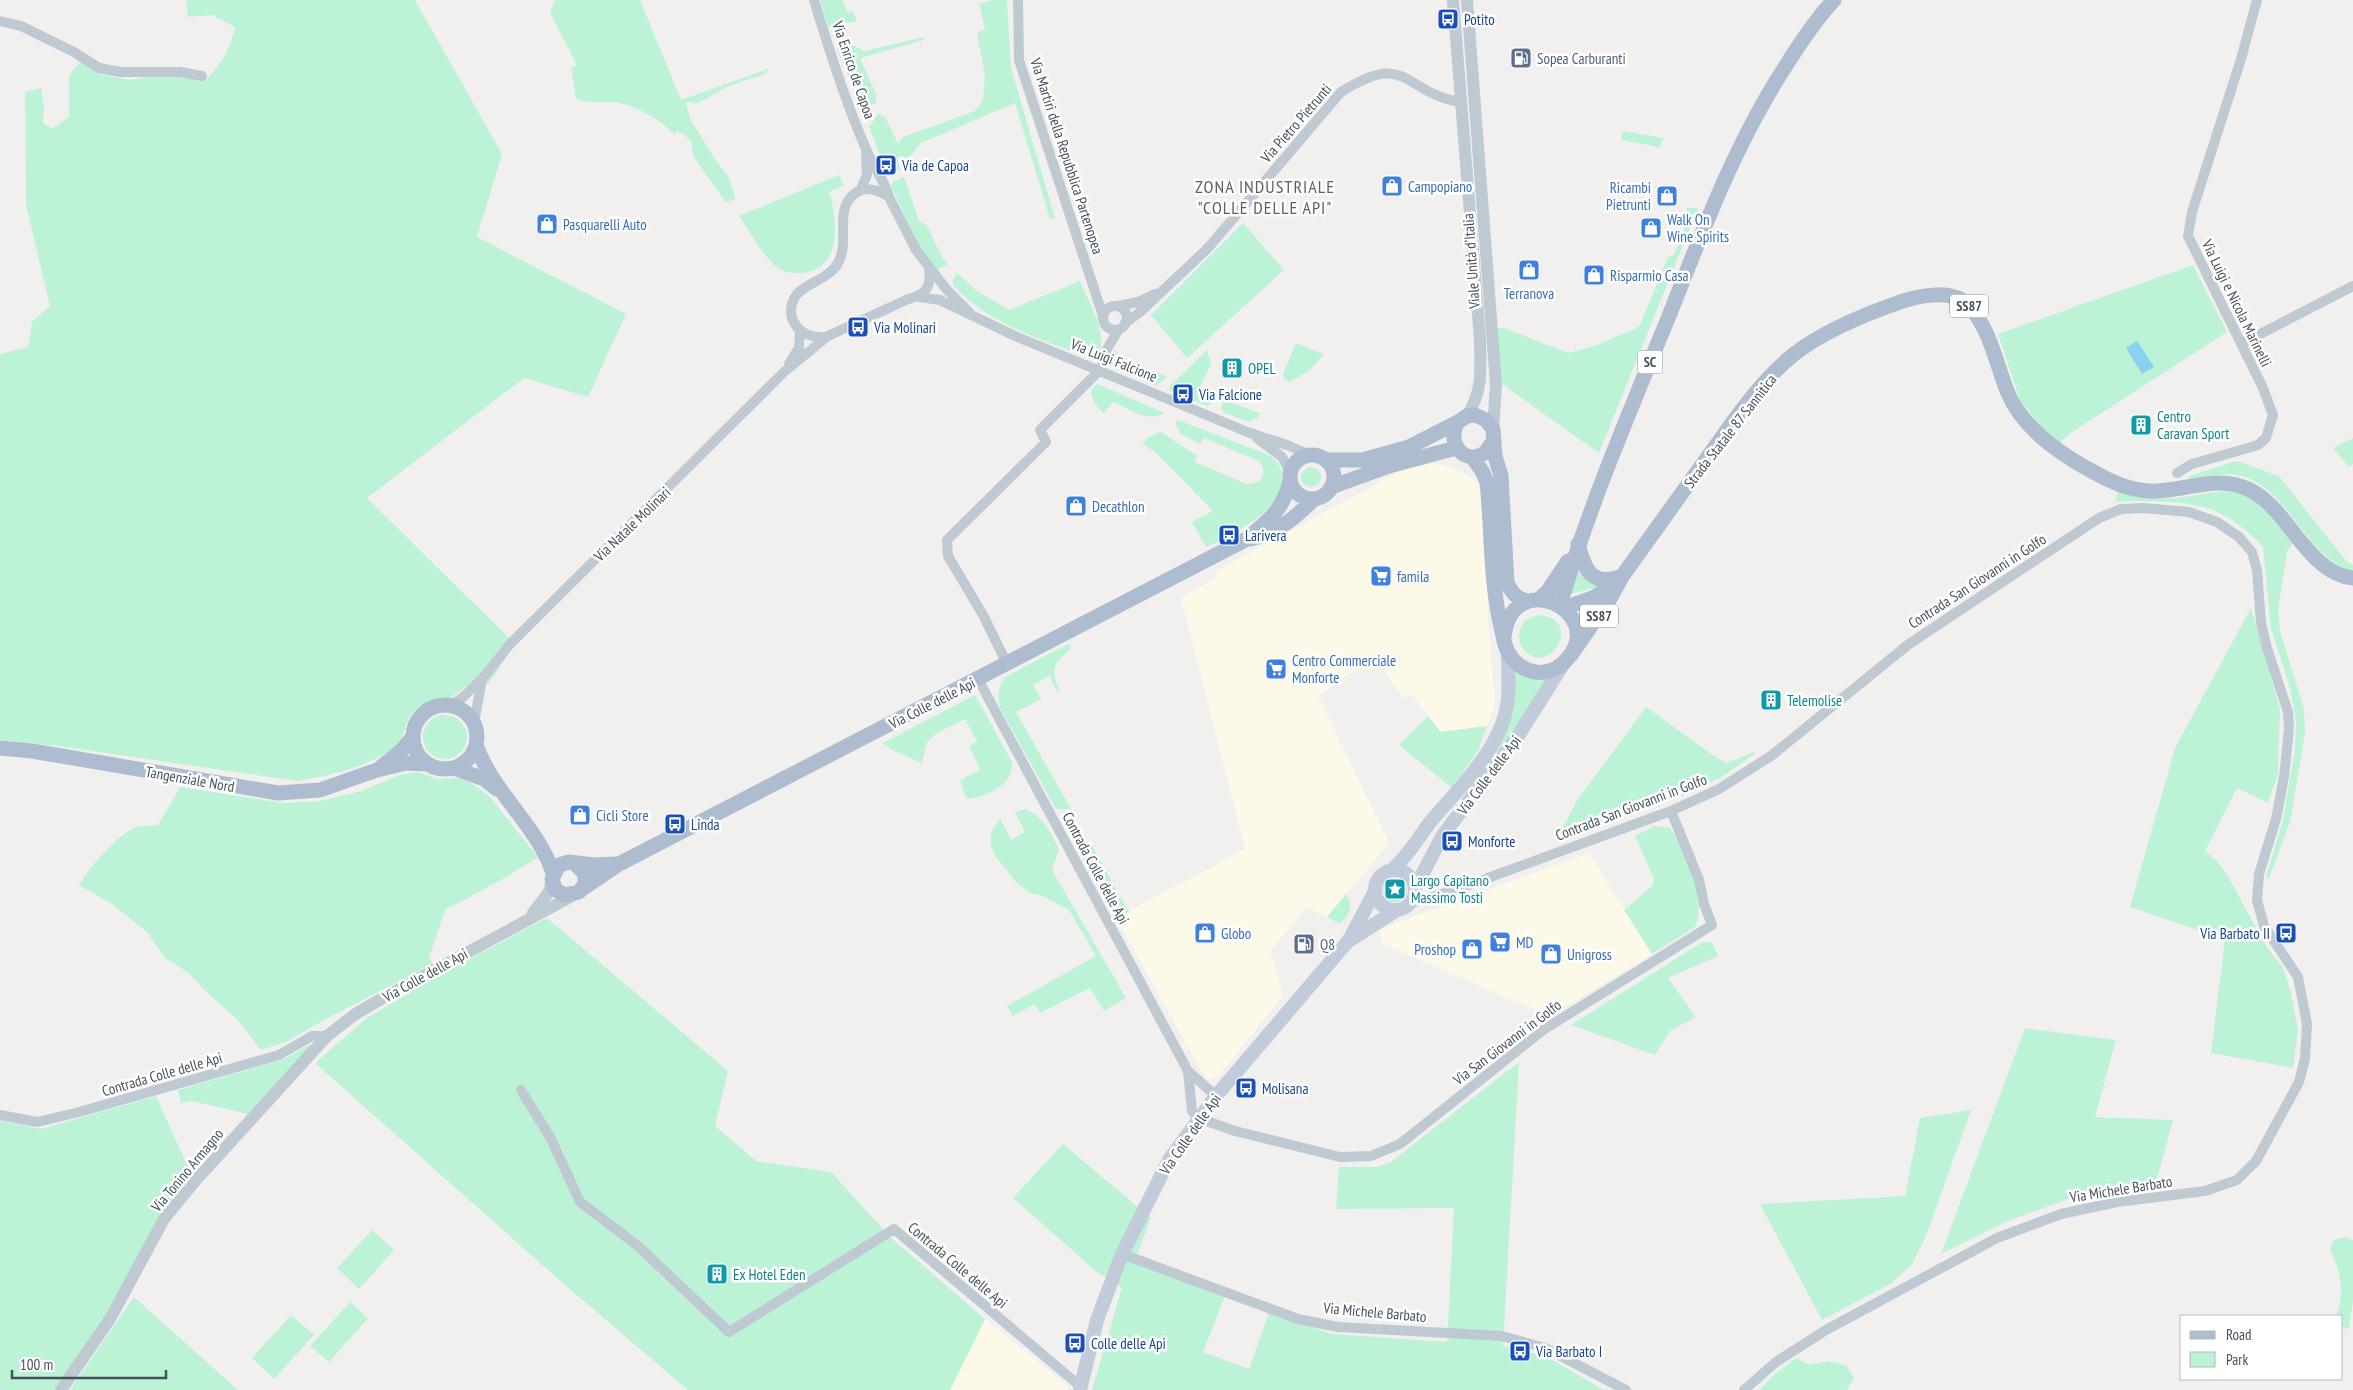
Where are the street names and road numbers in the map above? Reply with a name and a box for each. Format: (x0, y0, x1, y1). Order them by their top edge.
street label: Via Enrico de Capoa (828, 18, 880, 121)
street label: Via Martiri della Repubblica Partenopea (1026, 55, 1108, 256)
street label: Via Pietro Pietrunti (1256, 80, 1335, 167)
street label: Viale Unità d'Italia (1458, 213, 1484, 310)
street label: Via Luigi e Nicola Marinelli (2198, 235, 2276, 370)
road number: SS87 (1950, 294, 1988, 318)
street label: Via Luigi Falcione (1067, 334, 1160, 386)
road number: SC (1638, 351, 1662, 374)
street label: Strada Statale 87 Sannitica (1680, 370, 1780, 492)
street label: Via Natale Molinari (589, 483, 674, 566)
street label: Contrada San Giovanni in Golfo (1904, 529, 2050, 633)
road number: SS87 (1580, 604, 1618, 628)
street label: Via Colle delle Api (885, 673, 978, 733)
street label: Via Colle delle Api (1452, 732, 1525, 819)
street label: Tangenziale Nord (144, 762, 236, 796)
street label: Contrada San Giovanni in Golfo (1553, 769, 1709, 845)
street label: Contrada Colle delle Api (1058, 809, 1134, 927)
street label: Via Colle delle Api (378, 944, 471, 1007)
street label: Via San Giovanni in Golfo (1448, 995, 1565, 1089)
street label: Contrada Colle delle Api (100, 1048, 224, 1100)
street label: Via Colle delle Api (1155, 1090, 1225, 1179)
street label: Via Tonino Armagno (146, 1125, 227, 1216)
street label: Via Michele Barbato (2067, 1172, 2174, 1207)
street label: Contrada Colle delle Api (904, 1218, 1012, 1312)
street label: Via Michele Barbato (1322, 1298, 1427, 1326)

